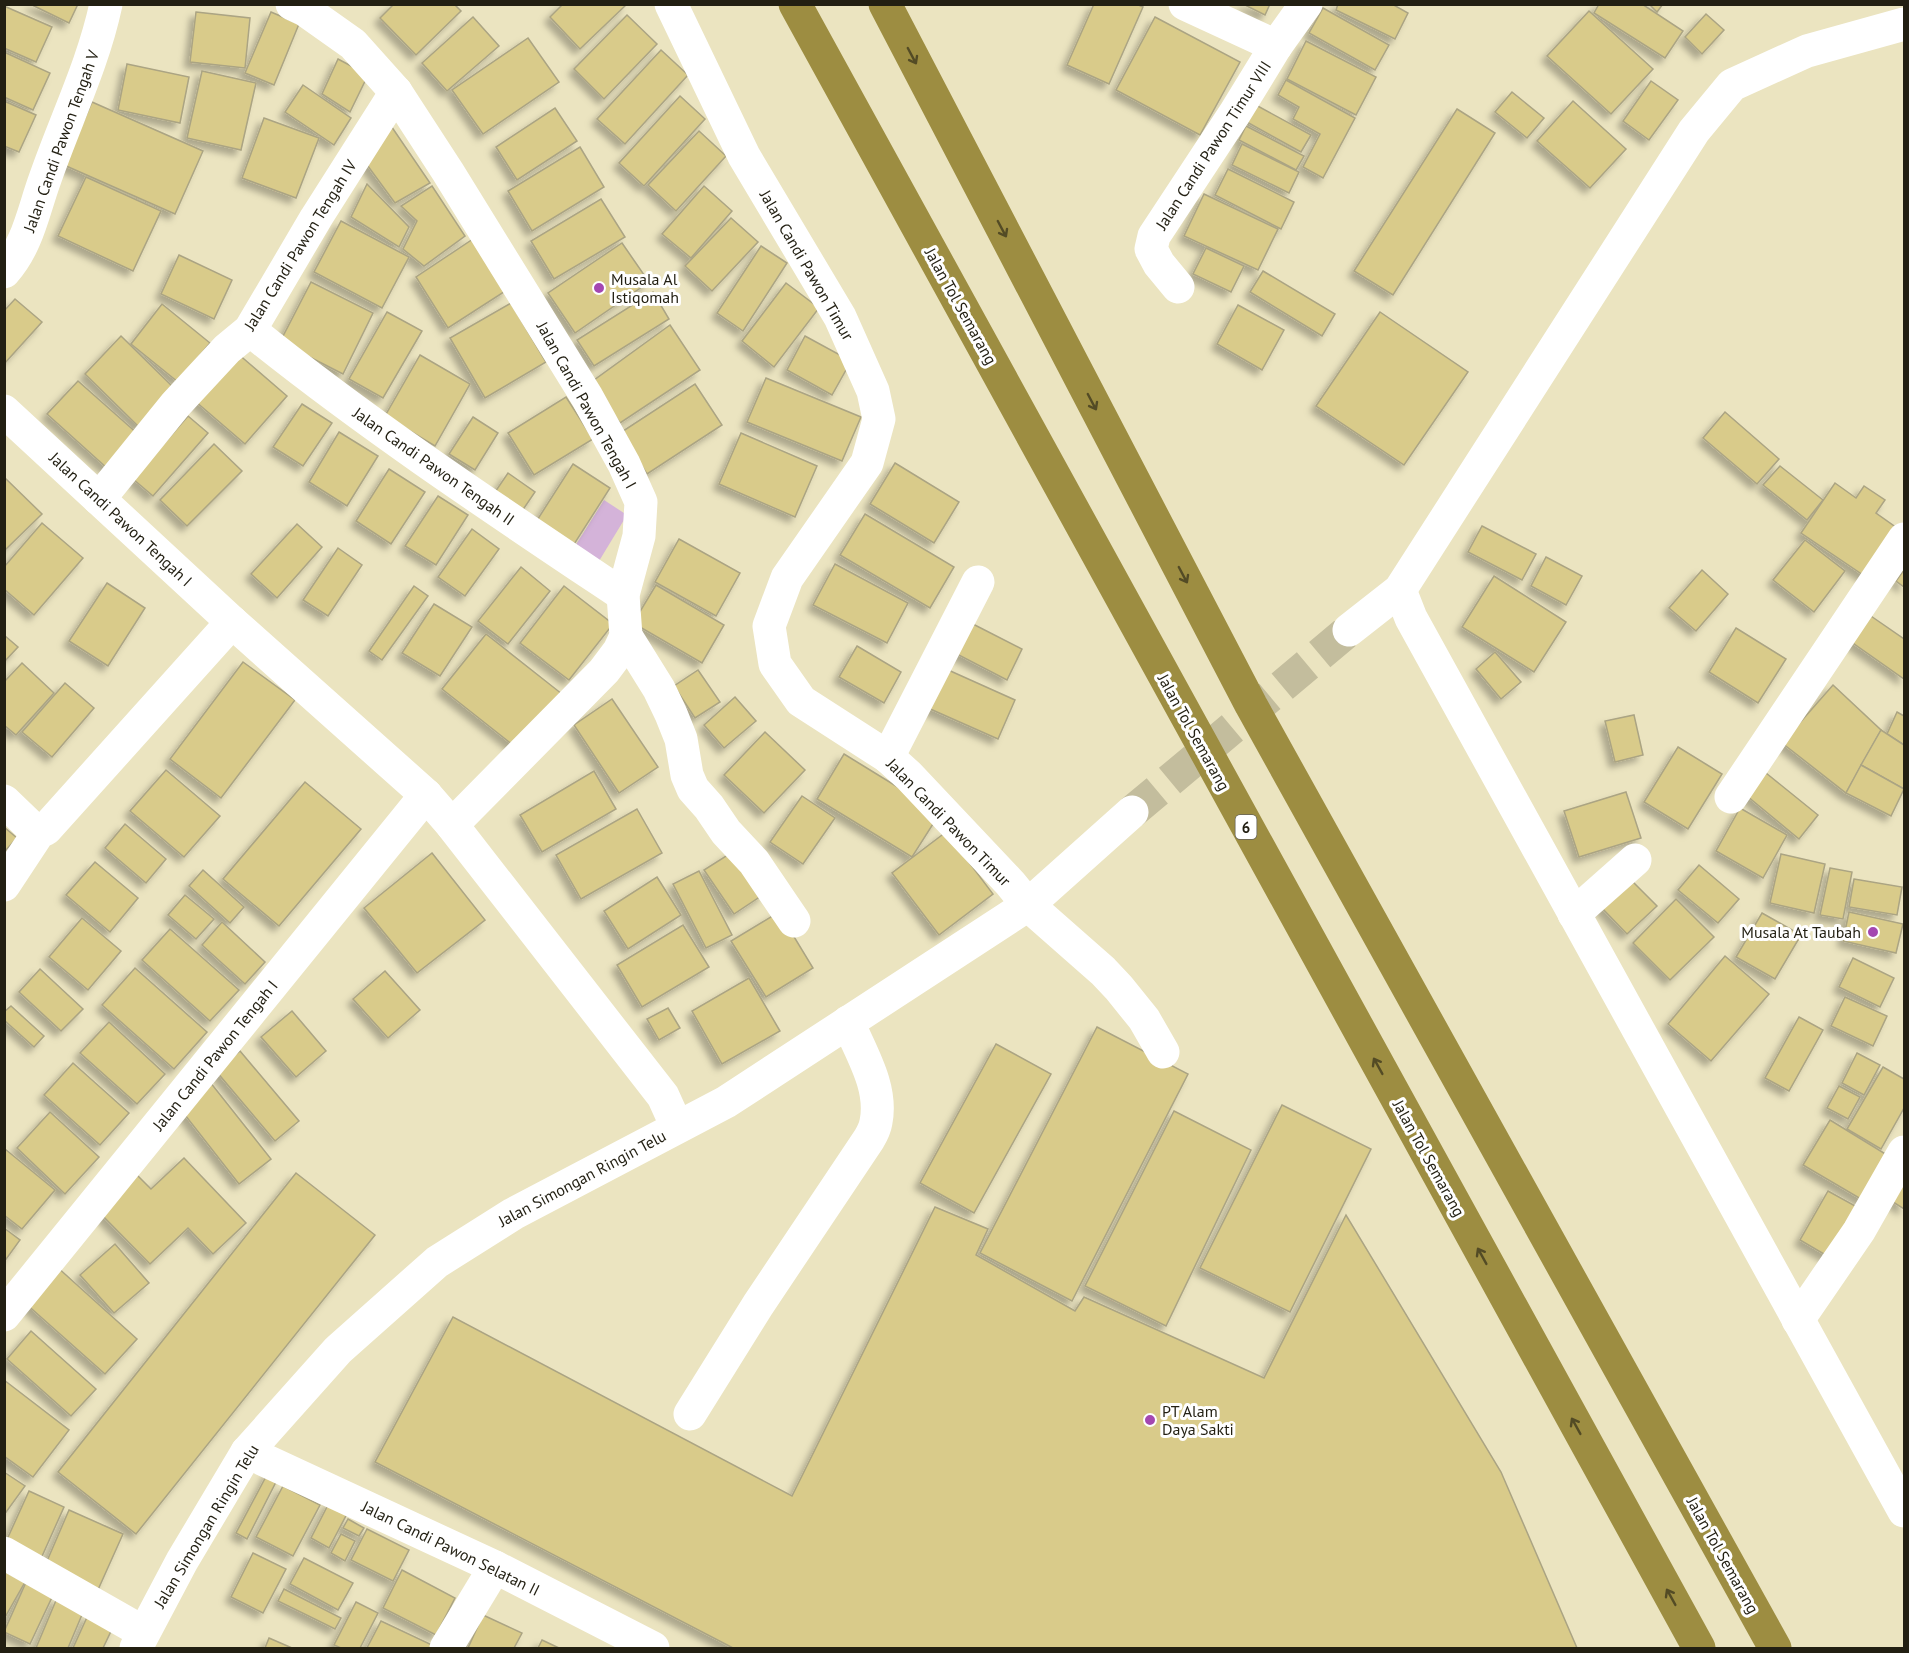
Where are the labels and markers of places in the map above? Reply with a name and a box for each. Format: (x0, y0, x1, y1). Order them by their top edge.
place label: Musala Al Istiqomah (611, 269, 679, 307)
marker: Musala Al Istiqomah (592, 281, 606, 295)
place label: Musala At Taubah (1741, 922, 1861, 942)
marker: Musala At Taubah (1866, 925, 1880, 939)
place label: PT Alam Daya Sakti (1162, 1401, 1234, 1439)
marker: PT Alam Daya Sakti (1143, 1413, 1157, 1427)

